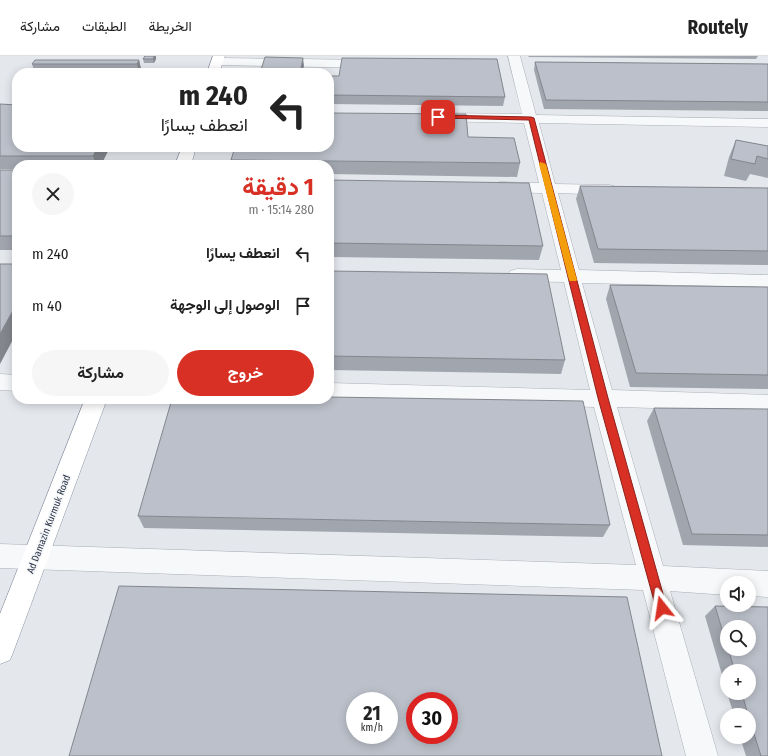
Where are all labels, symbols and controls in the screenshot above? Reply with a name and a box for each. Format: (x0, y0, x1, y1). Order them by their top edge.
text: Routely (688, 16, 748, 39)
text: مشاركة (20, 18, 60, 35)
text: الطبقات (82, 18, 126, 35)
text: الخريطة (148, 18, 192, 35)
text: 240 m (179, 79, 248, 112)
icon: left (262, 84, 314, 136)
pin (421, 100, 455, 134)
icon: arrive (427, 106, 449, 128)
text: انعطف يسارًا (161, 114, 248, 136)
button: close (32, 173, 74, 215)
text: 1 دقيقة (242, 173, 314, 201)
text: 280 m · 15:14 (248, 202, 314, 217)
icon: left (292, 243, 314, 265)
text: انعطف يسارًا (206, 244, 280, 262)
text: 240 m (32, 245, 68, 263)
icon: arrive (292, 295, 314, 317)
text: الوصول إلى الوجهة (170, 296, 280, 314)
text: 40 m (32, 297, 62, 315)
button: مشاركة (32, 350, 169, 396)
button: خروج (177, 350, 314, 396)
street label: Ad Damazin Kurmuk Road (25, 473, 73, 575)
map controls (720, 576, 756, 744)
button: sound (720, 576, 756, 612)
position arrow (641, 587, 683, 629)
button: search (720, 620, 756, 656)
button: + (720, 664, 756, 700)
speed limit sign: 30 (406, 692, 458, 744)
text: 21 (363, 701, 381, 725)
button: − (720, 708, 756, 744)
text: km/h (361, 722, 383, 734)

